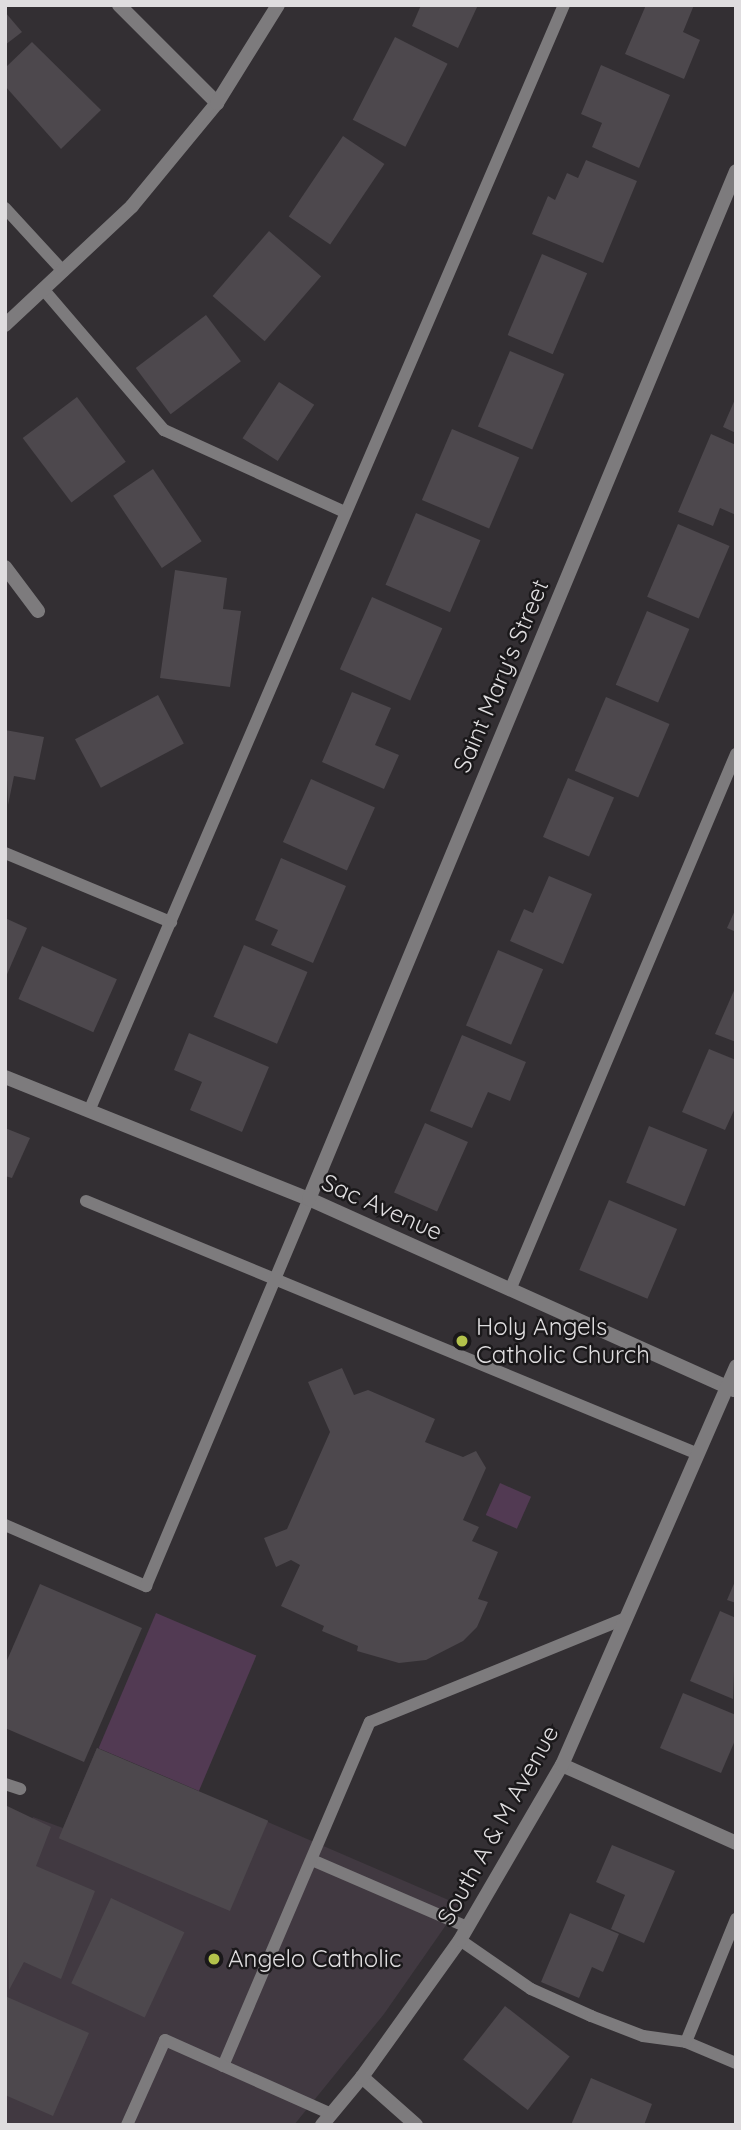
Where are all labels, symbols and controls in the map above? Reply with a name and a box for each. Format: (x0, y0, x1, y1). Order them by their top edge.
street label: Saint Mary's Street (447, 575, 555, 777)
street label: Sac Avenue (317, 1168, 447, 1246)
place label: Holy Angels Catholic Church (476, 1313, 650, 1369)
marker: Holy Angels Catholic Church (454, 1333, 470, 1349)
street label: South A & M Avenue (431, 1720, 565, 1930)
place label: Angelo Catholic (228, 1945, 401, 1973)
marker: Angelo Catholic (206, 1951, 222, 1967)

